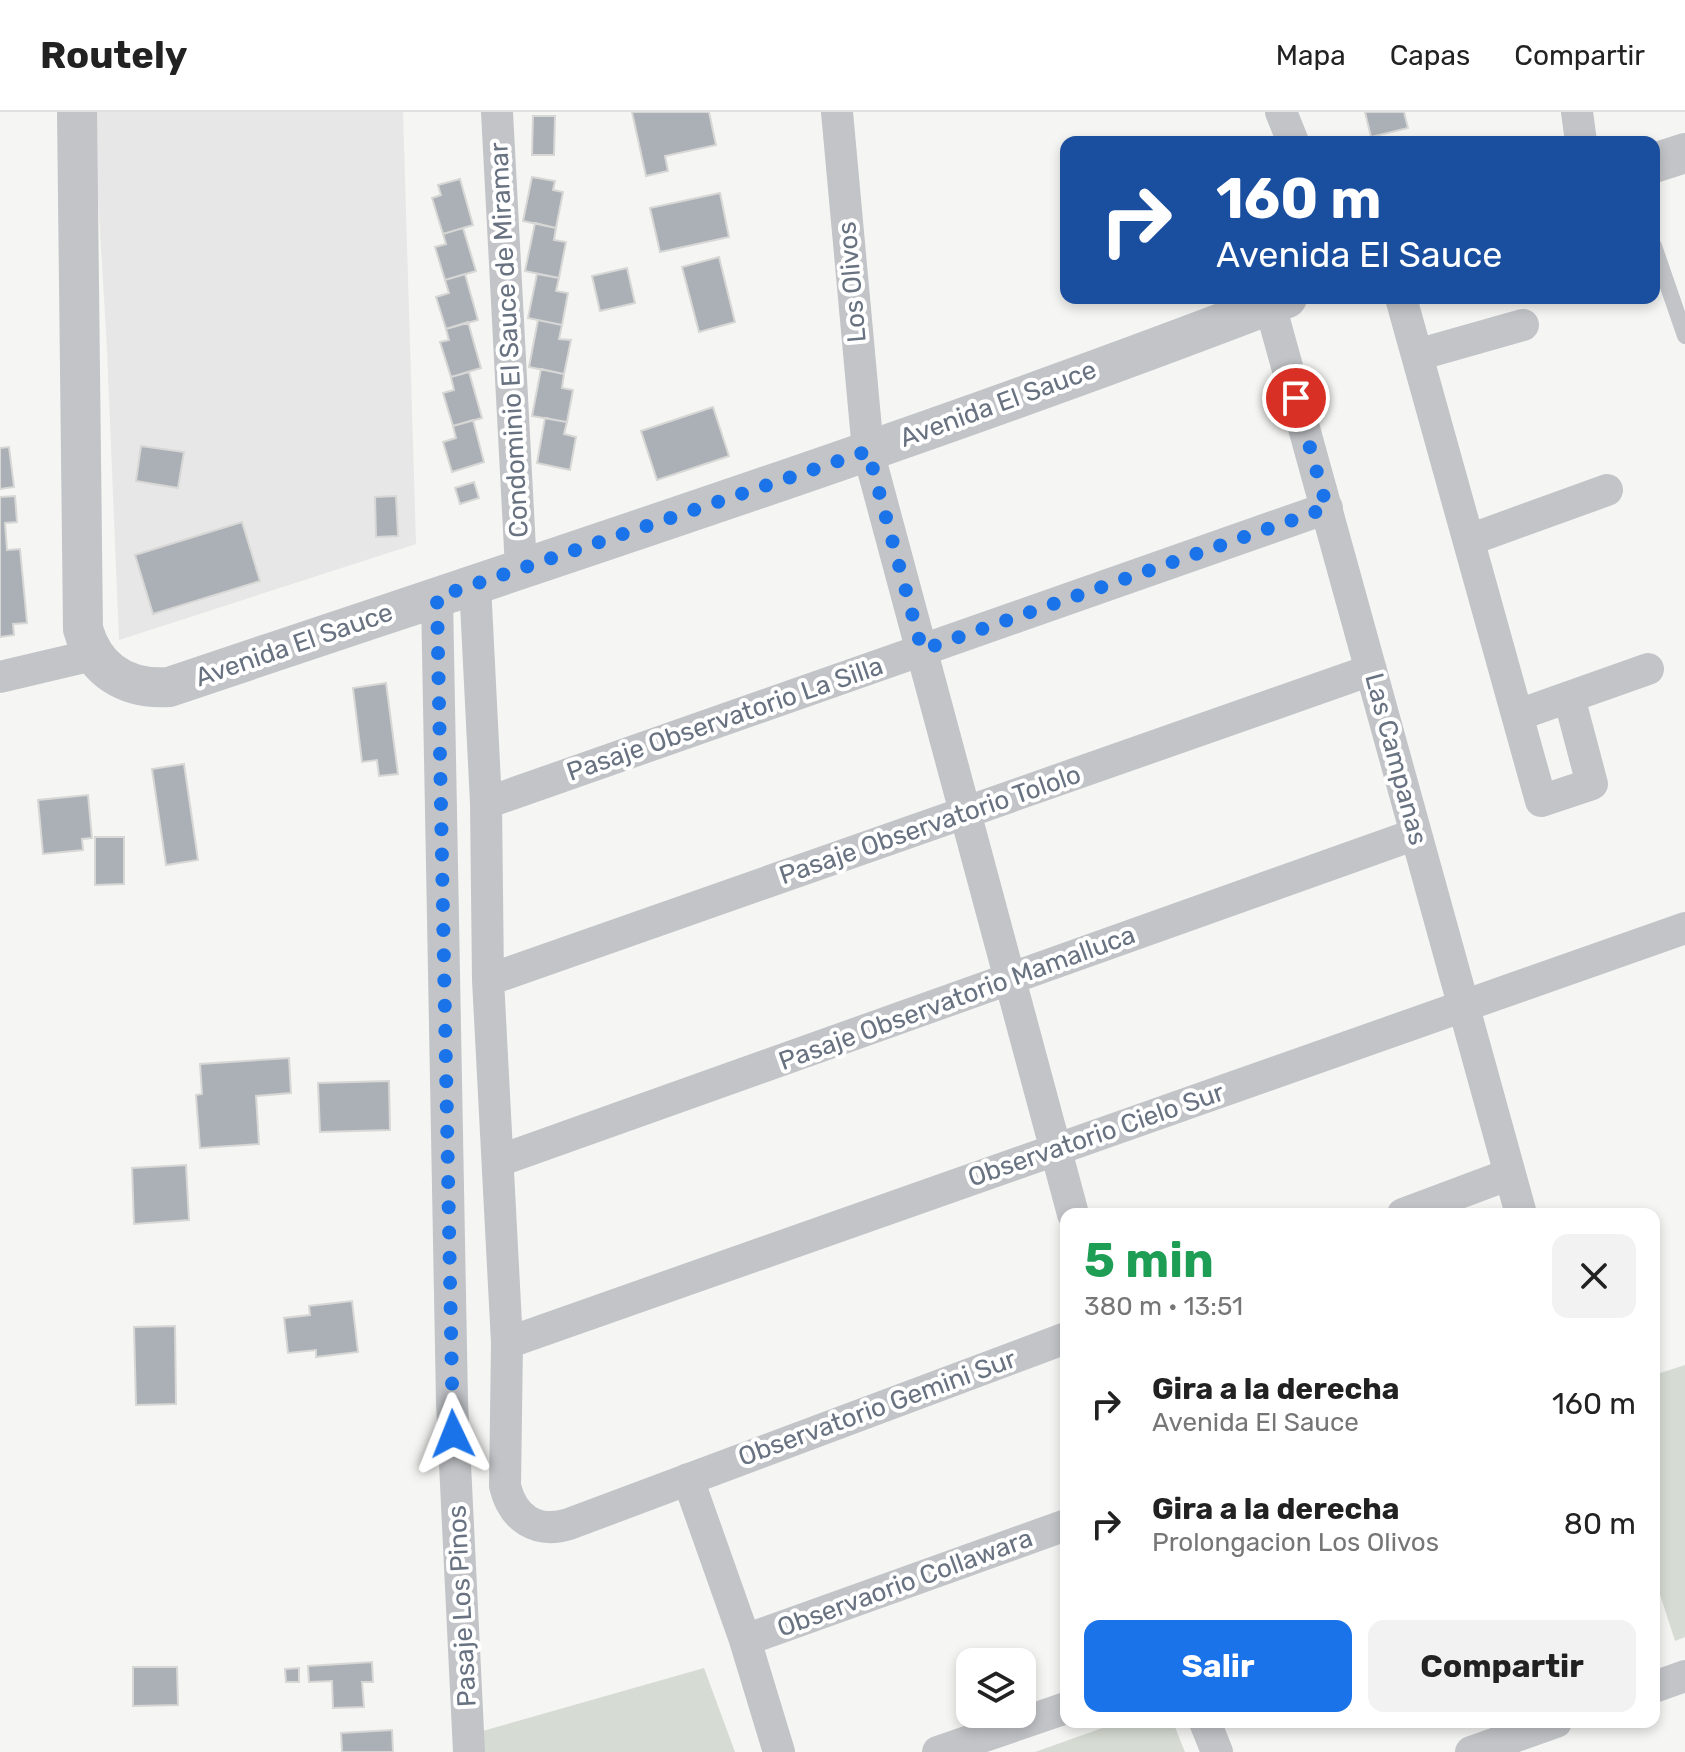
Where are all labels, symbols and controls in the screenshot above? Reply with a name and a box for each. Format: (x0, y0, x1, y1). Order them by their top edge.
text: Routely (40, 32, 187, 78)
text: Mapa (1276, 39, 1346, 72)
text: Capas (1390, 39, 1470, 72)
text: Compartir (1514, 39, 1645, 72)
street label: Condominio El Sauce de Miramar (483, 141, 535, 538)
text: 160 m (1216, 166, 1382, 232)
icon: right (1084, 168, 1188, 272)
street label: Los Olivos (831, 220, 873, 344)
text: Avenida El Sauce (1216, 233, 1502, 276)
street label: Avenida El Sauce (895, 354, 1101, 454)
pin (1262, 364, 1330, 432)
icon: arrive (1274, 376, 1318, 420)
street label: Avenida El Sauce (191, 597, 397, 693)
street label: Pasaje Observatorio La Silla (563, 650, 887, 788)
street label: Las Campanas (1358, 670, 1434, 848)
street label: Pasaje Observatorio Tololo (775, 759, 1085, 891)
street label: Pasaje Observatorio Mamalluca (775, 919, 1139, 1077)
street label: Observatorio Cielo Sur (964, 1077, 1228, 1193)
text: 5 min (1084, 1232, 1214, 1289)
button: close (1552, 1234, 1636, 1318)
text: 380 m · 13:51 (1084, 1291, 1243, 1322)
street label: Observatorio Gemini Sur (734, 1343, 1020, 1473)
text: Gira a la derecha (1152, 1371, 1399, 1407)
icon: right (1084, 1382, 1128, 1426)
text: 160 m (1552, 1386, 1636, 1422)
position arrow (411, 1392, 495, 1476)
text: Avenida El Sauce (1152, 1407, 1359, 1438)
text: Gira a la derecha (1152, 1491, 1399, 1527)
icon: right (1084, 1502, 1128, 1546)
street label: Pasaje Los Pinos (441, 1504, 483, 1708)
text: 80 m (1564, 1506, 1636, 1542)
street label: Observaorio Collawara (773, 1522, 1037, 1644)
text: Prolongacion Los Olivos (1152, 1527, 1439, 1558)
button: Salir (1084, 1620, 1352, 1712)
button: Compartir (1368, 1620, 1636, 1712)
map controls (956, 1648, 1036, 1728)
button: layers (956, 1648, 1036, 1728)

